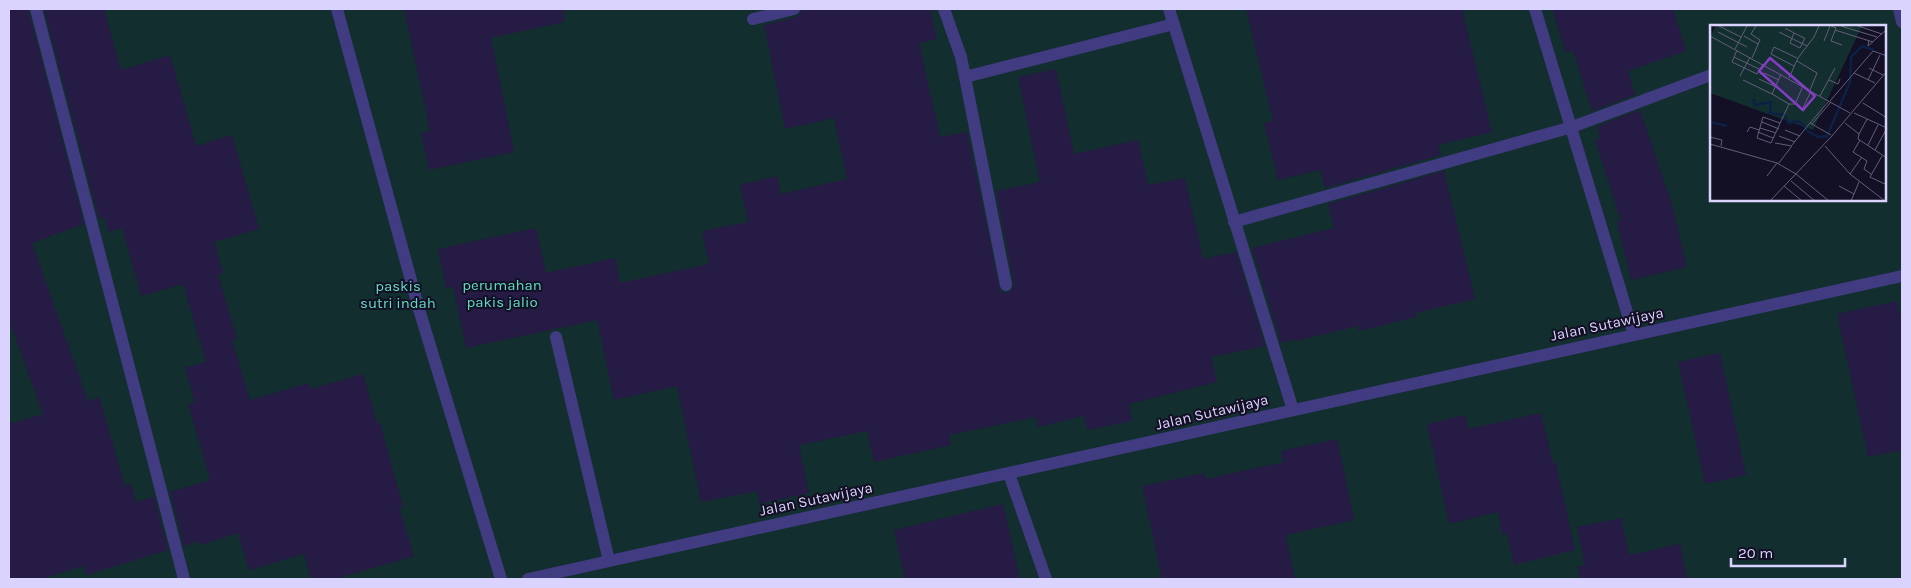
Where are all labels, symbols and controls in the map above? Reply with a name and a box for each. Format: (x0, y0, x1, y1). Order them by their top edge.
inset map (1710, 25, 1886, 201)
park label: perumahan pakis jalio (462, 276, 542, 311)
park label: paskis sutri indah (360, 277, 436, 312)
street label: Jalan Sutawijaya (1549, 303, 1665, 345)
street label: Jalan Sutawijaya (1154, 390, 1270, 434)
street label: Jalan Sutawijaya (758, 478, 874, 520)
scale bar (1731, 536, 1845, 568)
text: 20 m (1738, 544, 1773, 562)

